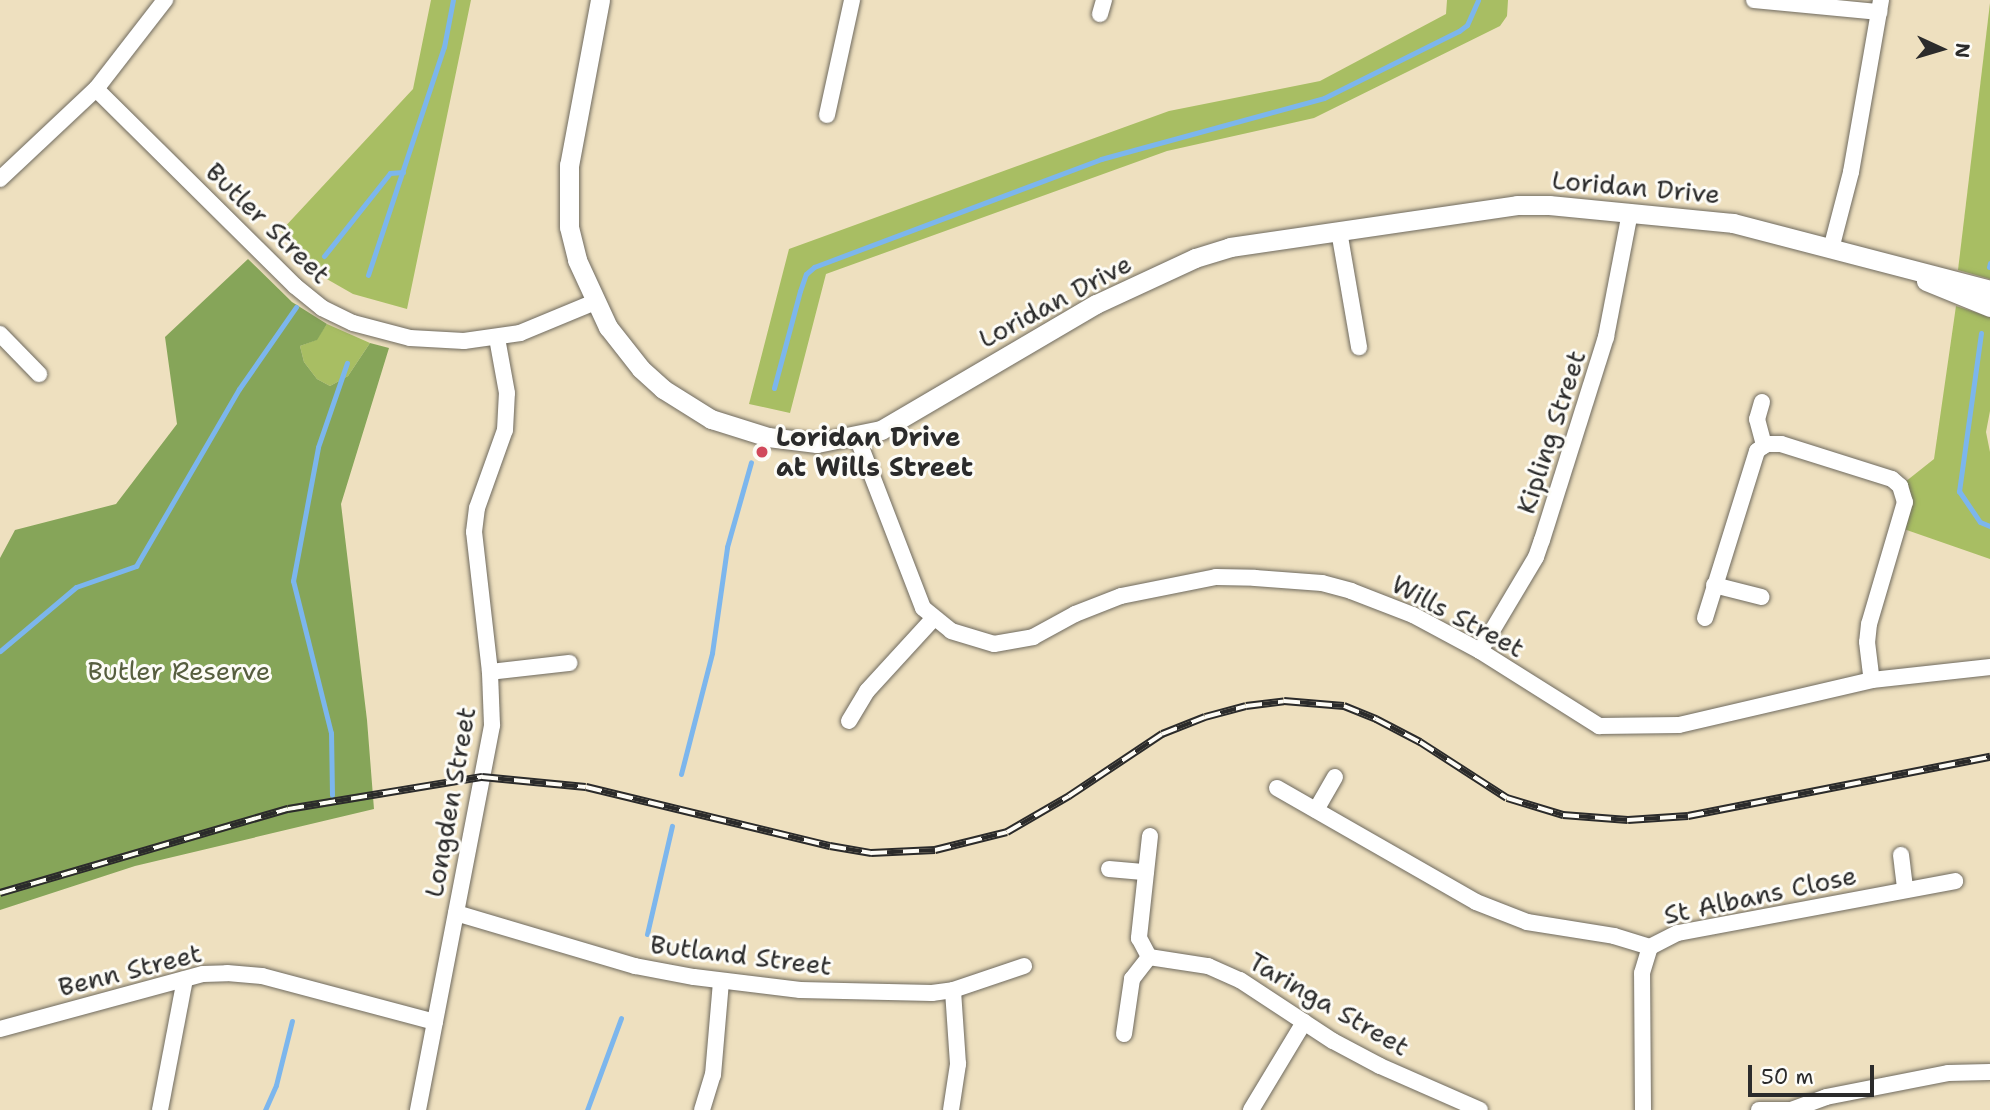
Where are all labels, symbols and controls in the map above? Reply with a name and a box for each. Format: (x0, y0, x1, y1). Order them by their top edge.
north arrow (1906, 14, 1976, 84)
text: N (1949, 42, 1975, 59)
street label: Butler Street (199, 156, 337, 290)
street label: Loridan Drive (1551, 164, 1721, 210)
street label: Loridan Drive (973, 248, 1137, 354)
street label: Kipling Street (1510, 346, 1592, 518)
place label: Loridan Drive at Wills Street (776, 421, 973, 482)
marker: Loridan Drive at Wills Street (754, 444, 770, 460)
street label: Wills Street (1386, 568, 1530, 664)
park label: Butler Reserve (88, 655, 270, 687)
street label: Longden Street (418, 704, 482, 900)
street label: St Albans Close (1661, 859, 1859, 931)
street label: Butland Street (648, 928, 834, 982)
street label: Benn Street (55, 937, 205, 1003)
street label: Taringa Street (1243, 945, 1415, 1063)
scale bar (1752, 1050, 1878, 1094)
text: 50 m (1761, 1063, 1814, 1091)

